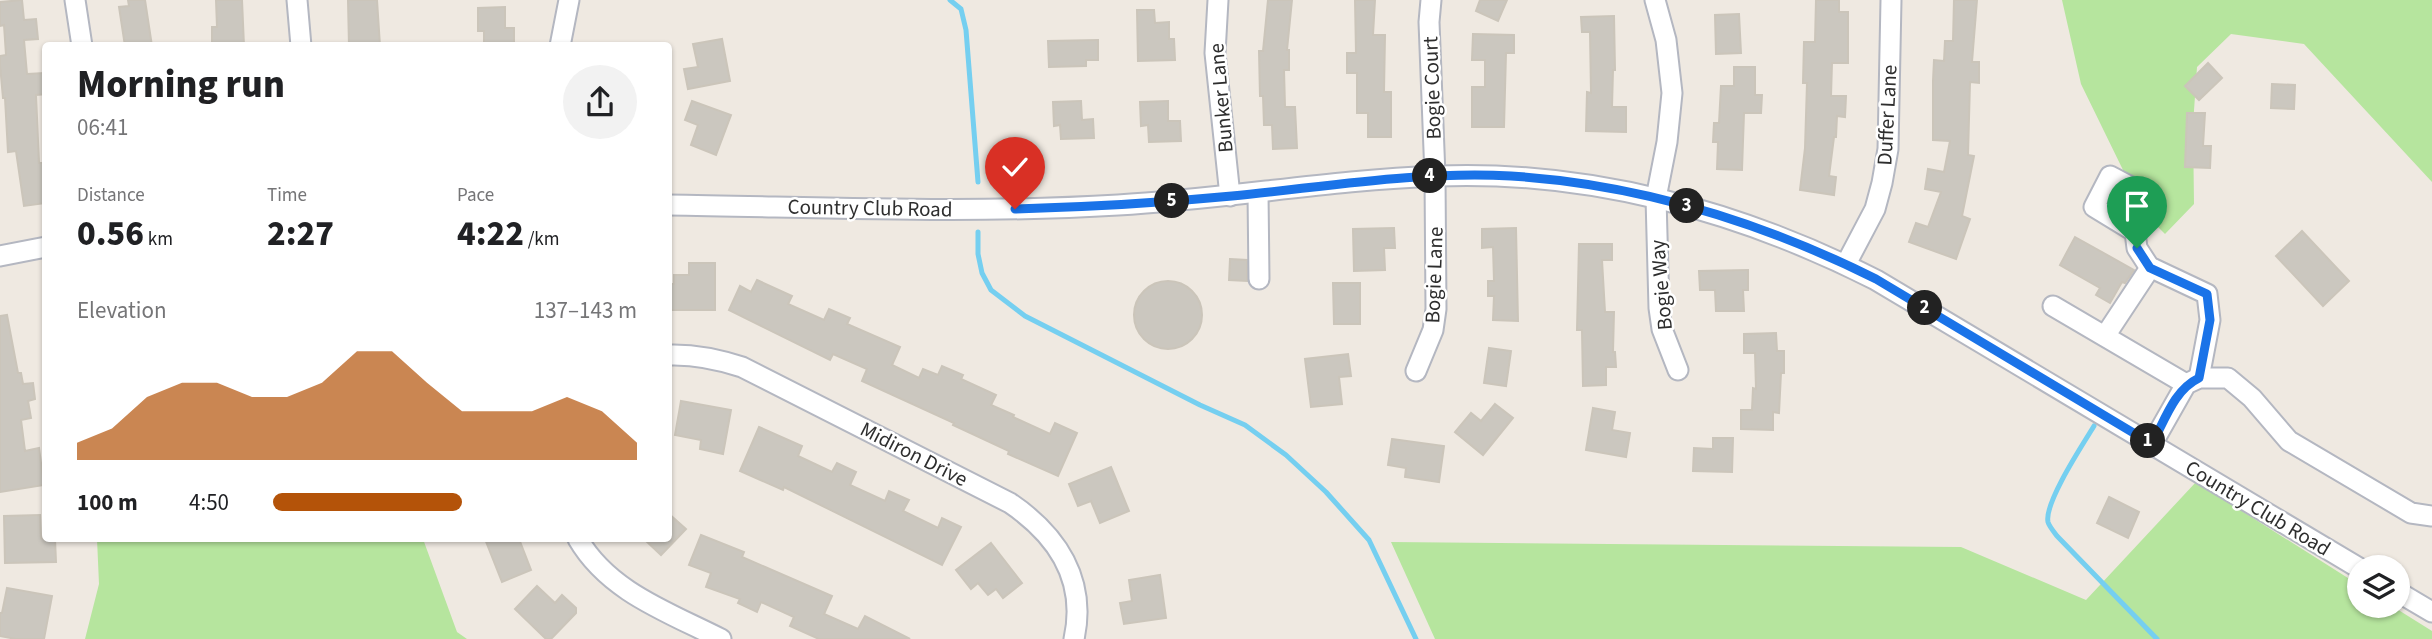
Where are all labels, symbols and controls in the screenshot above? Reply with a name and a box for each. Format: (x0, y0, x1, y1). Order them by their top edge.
street label: Bogie Court (1415, 36, 1449, 140)
street label: Bunker Lane (1201, 42, 1241, 154)
text: Morning run (77, 58, 285, 112)
street label: Duffer Lane (1869, 64, 1905, 166)
button: share (563, 65, 637, 139)
text: 06:41 (77, 111, 128, 144)
pin (985, 137, 1045, 209)
icon: check (996, 148, 1034, 186)
pin: 4 (1412, 158, 1448, 194)
text: 4 (1424, 162, 1435, 189)
pin (2107, 176, 2167, 248)
text: Distance (77, 182, 145, 209)
text: Time (267, 182, 307, 209)
text: Pace (457, 182, 494, 209)
pin: 5 (1154, 184, 1190, 218)
text: 5 (1166, 187, 1177, 214)
icon: arrive (2118, 187, 2156, 225)
pin: 3 (1670, 188, 1704, 224)
street label: Country Club Road (787, 192, 953, 224)
text: 3 (1681, 192, 1692, 219)
text: 0.56 (77, 209, 144, 259)
text: 2:27 (267, 209, 334, 259)
text: 4:22 (457, 209, 524, 259)
text: km (144, 226, 173, 253)
text: /km (524, 226, 560, 253)
street label: Bogie Lane (1417, 226, 1451, 324)
street label: Bogie Way (1642, 238, 1680, 331)
pin: 2 (1908, 290, 1942, 326)
text: Elevation (77, 294, 167, 327)
text: 137–143 m (534, 294, 637, 327)
text: 2 (1919, 294, 1930, 321)
street label: Midiron Drive (855, 414, 973, 494)
pin: 1 (2130, 424, 2166, 458)
text: 1 (2142, 427, 2153, 454)
street label: Country Club Road (2180, 453, 2336, 563)
text: 100 m (77, 486, 138, 519)
text: 4:50 (189, 486, 229, 519)
map controls (2347, 555, 2410, 618)
button: layers (2347, 555, 2410, 618)

